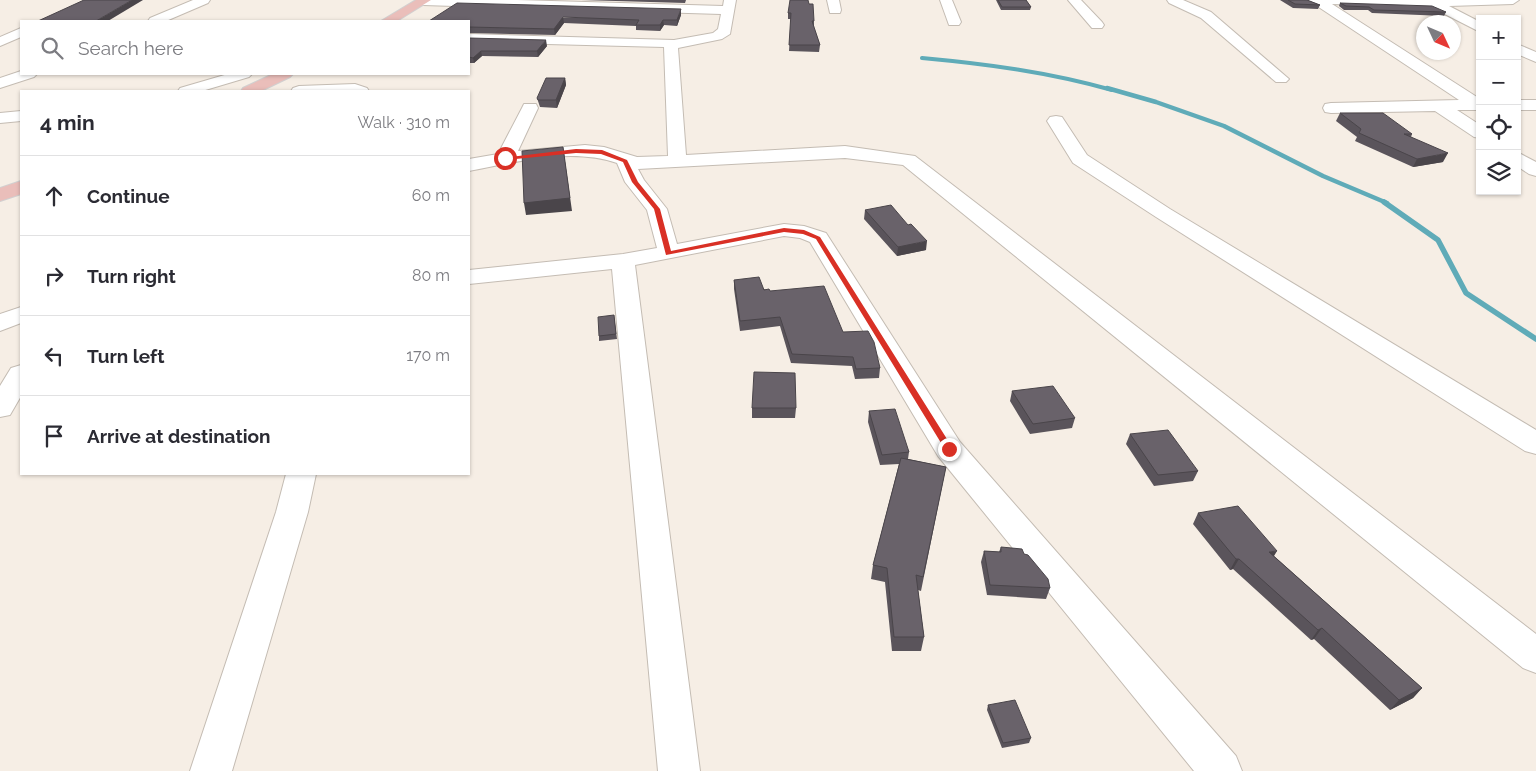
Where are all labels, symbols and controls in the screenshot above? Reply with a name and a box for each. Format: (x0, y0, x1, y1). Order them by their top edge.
north arrow (1416, 15, 1461, 60)
map controls (1476, 15, 1521, 195)
button: + (1476, 15, 1521, 60)
search box (20, 20, 470, 75)
icon: search (38, 34, 66, 62)
text: Search here (78, 37, 184, 59)
button: − (1476, 60, 1521, 105)
button: locate (1476, 105, 1521, 150)
text: 4 min (40, 110, 95, 135)
text: Walk · 310 m (357, 113, 450, 132)
route start (494, 147, 517, 170)
button: layers (1476, 150, 1521, 195)
icon: ahead (40, 182, 68, 210)
text: Continue (87, 185, 170, 207)
text: 60 m (412, 186, 450, 205)
icon: right (40, 262, 68, 290)
text: Turn right (87, 265, 176, 287)
text: 80 m (412, 266, 450, 285)
icon: left (40, 342, 68, 370)
text: Turn left (87, 345, 164, 367)
text: 170 m (406, 346, 450, 365)
icon: arrive (40, 422, 68, 450)
text: Arrive at destination (87, 425, 271, 447)
route end (938, 438, 961, 461)

